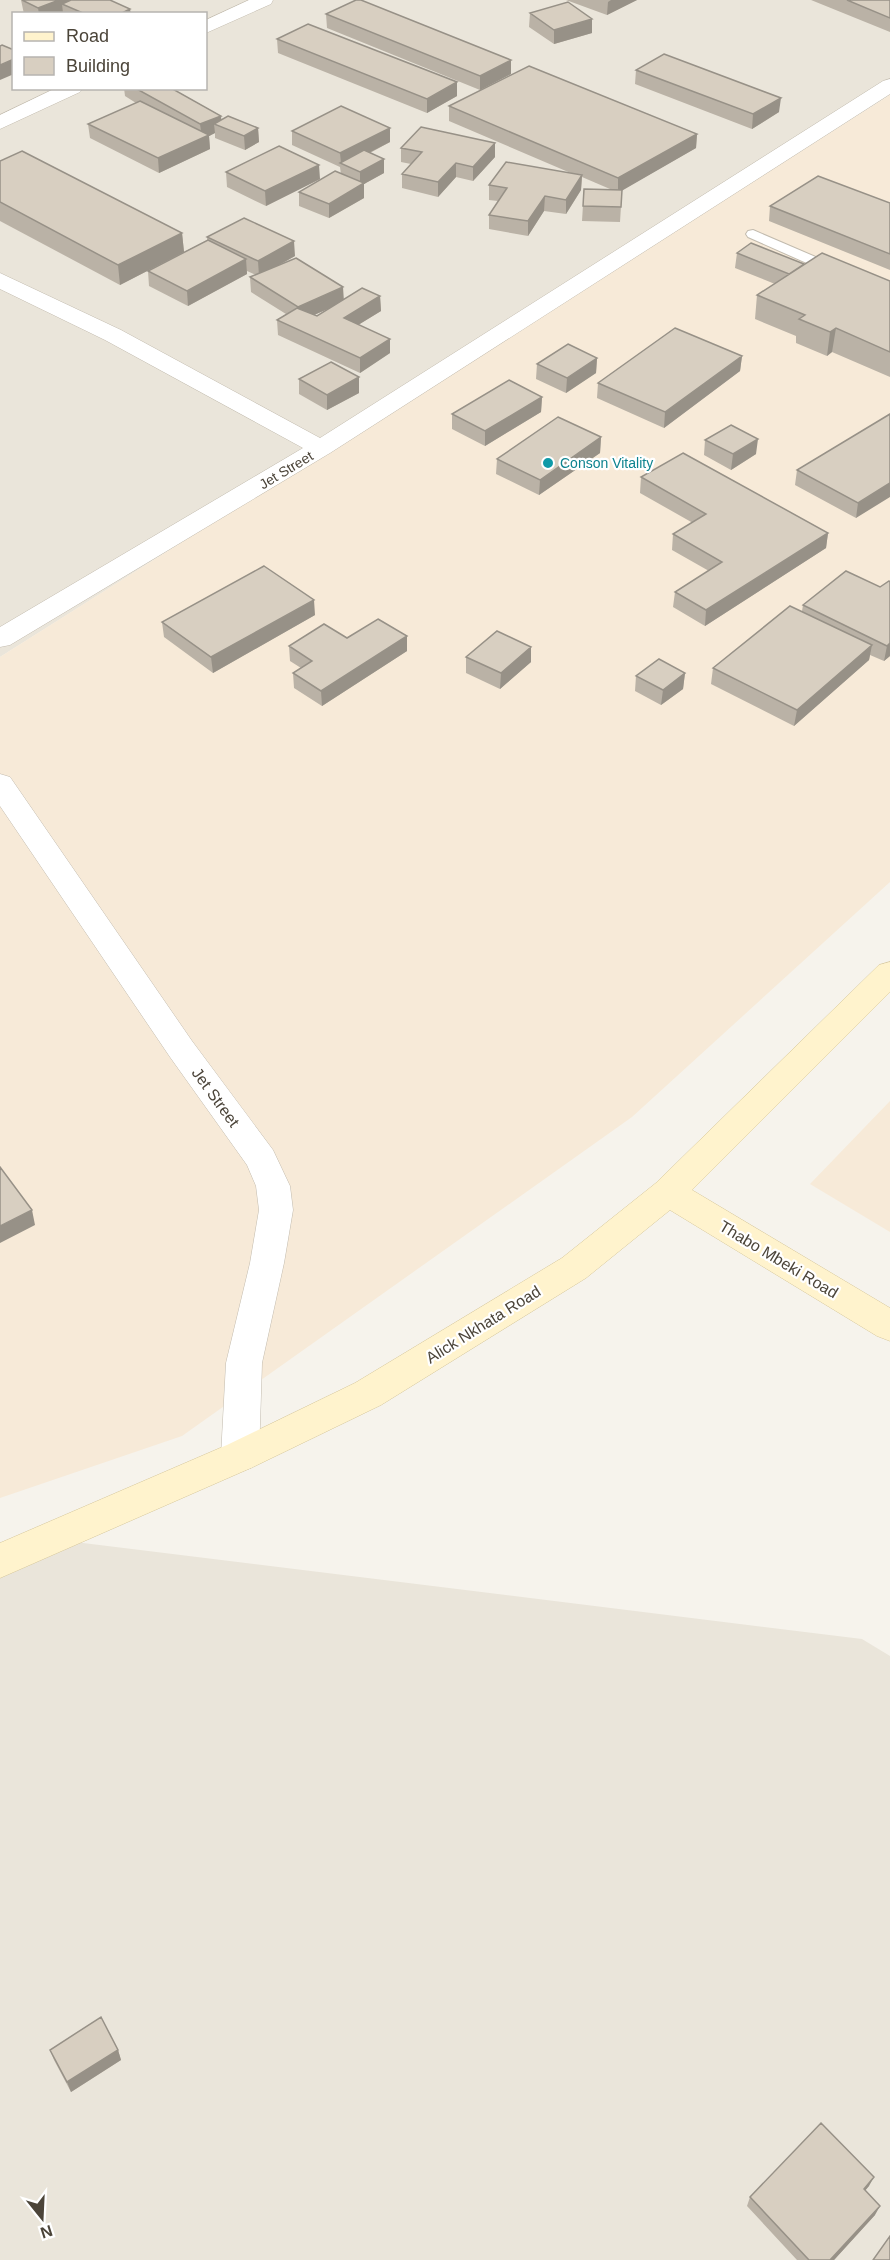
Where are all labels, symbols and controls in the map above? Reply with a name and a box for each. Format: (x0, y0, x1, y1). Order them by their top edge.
legend (12, 12, 207, 90)
text: Road (66, 26, 109, 46)
text: Building (66, 56, 130, 76)
street label: Jet Street (256, 448, 316, 492)
place label: Conson Vitality (560, 455, 653, 471)
marker: Conson Vitality (541, 456, 555, 470)
street label: Jet Street (189, 1065, 243, 1130)
street label: Thabo Mbeki Road (716, 1217, 841, 1302)
street label: Alick Nkhata Road (423, 1282, 544, 1367)
north arrow (12, 2188, 72, 2248)
text: N (38, 2222, 55, 2242)

